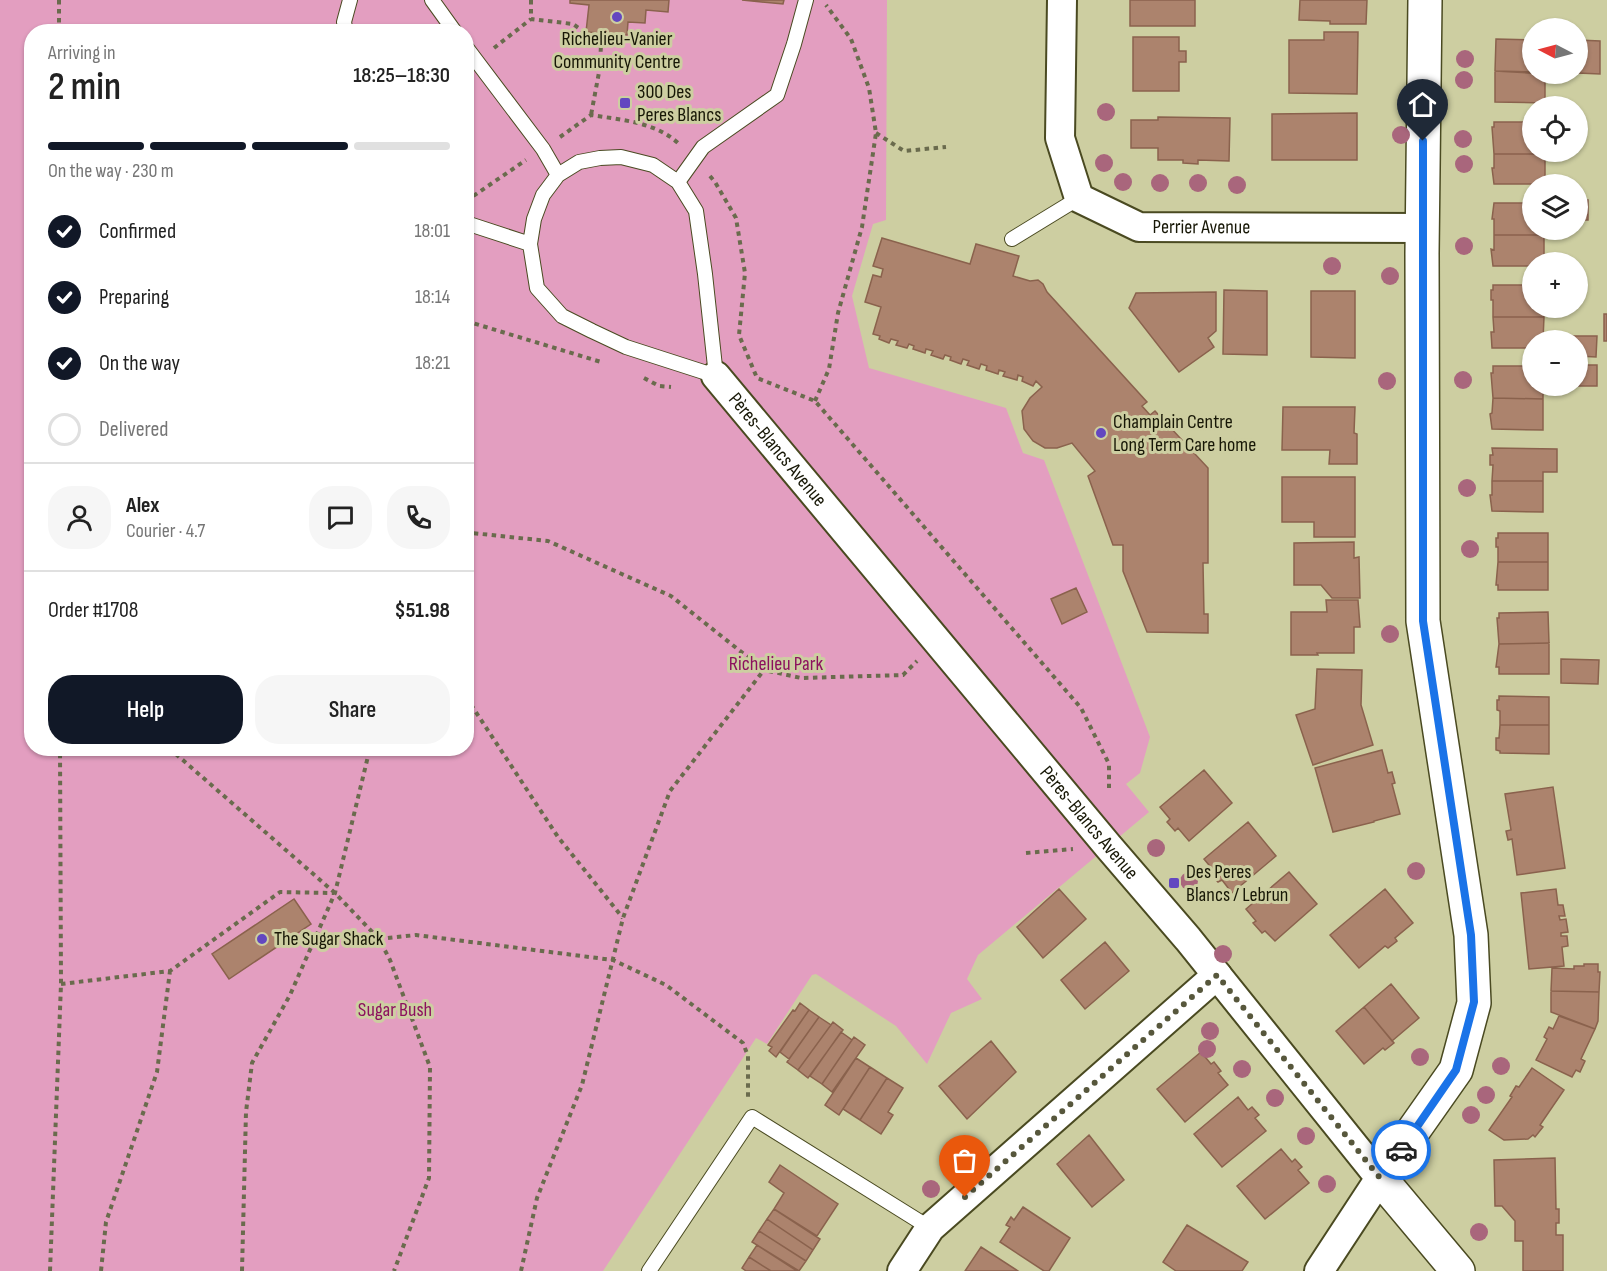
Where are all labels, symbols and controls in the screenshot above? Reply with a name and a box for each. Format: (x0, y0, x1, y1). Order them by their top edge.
marker: Richelieu-Vanier Community Centre (610, 10, 624, 24)
north arrow (1522, 18, 1588, 84)
map controls (1522, 18, 1588, 396)
place label: Richelieu-Vanier Community Centre (554, 27, 681, 74)
text: Arriving in (48, 41, 116, 65)
text: 18:25–18:30 (353, 62, 450, 89)
text: 2 min (48, 64, 121, 111)
pin (1397, 79, 1448, 141)
place label: 300 Des Peres Blancs (637, 80, 721, 127)
icon: home (1406, 88, 1439, 121)
marker: 300 Des Peres Blancs (618, 96, 632, 110)
button: locate (1522, 96, 1588, 162)
text: On the way · 230 m (48, 159, 174, 183)
button: layers (1522, 174, 1588, 240)
icon: check (48, 215, 81, 248)
street label: Perrier Avenue (1153, 215, 1250, 239)
text: Confirmed (99, 218, 176, 245)
text: 18:01 (415, 219, 450, 243)
button: + (1522, 252, 1588, 318)
icon: check (48, 281, 81, 314)
text: Preparing (99, 284, 169, 311)
text: 18:14 (415, 285, 450, 309)
button: − (1522, 330, 1588, 396)
icon: check (48, 347, 81, 380)
text: On the way (99, 350, 180, 377)
text: 18:21 (415, 351, 450, 375)
street label: Pères-Blancs Avenue (723, 388, 832, 511)
place label: Champlain Centre Long Term Care home (1113, 410, 1256, 457)
text: Delivered (99, 416, 168, 443)
marker: Champlain Centre Long Term Care home (1094, 426, 1108, 440)
button: person (48, 486, 111, 549)
button: chat (309, 486, 372, 549)
button: phone (387, 486, 450, 549)
text: Alex (126, 492, 159, 519)
text: Courier · 4.7 (126, 519, 205, 543)
text: Order #1708 (48, 597, 139, 624)
text: $51.98 (394, 597, 450, 624)
park label: Richelieu Park (729, 652, 823, 676)
button: Help (48, 675, 243, 744)
button: Share (255, 675, 450, 744)
street label: Pères-Blancs Avenue (1034, 761, 1143, 884)
place label: Des Peres Blancs / Lebrun (1186, 860, 1288, 907)
marker: Des Peres Blancs / Lebrun (1167, 876, 1181, 890)
place label: The Sugar Shack (274, 927, 384, 951)
marker: The Sugar Shack (255, 932, 269, 946)
park label: Sugar Bush (358, 998, 432, 1022)
courier (1371, 1120, 1431, 1180)
icon: car (1385, 1134, 1418, 1167)
pin (939, 1135, 990, 1197)
icon: bag (948, 1144, 981, 1177)

